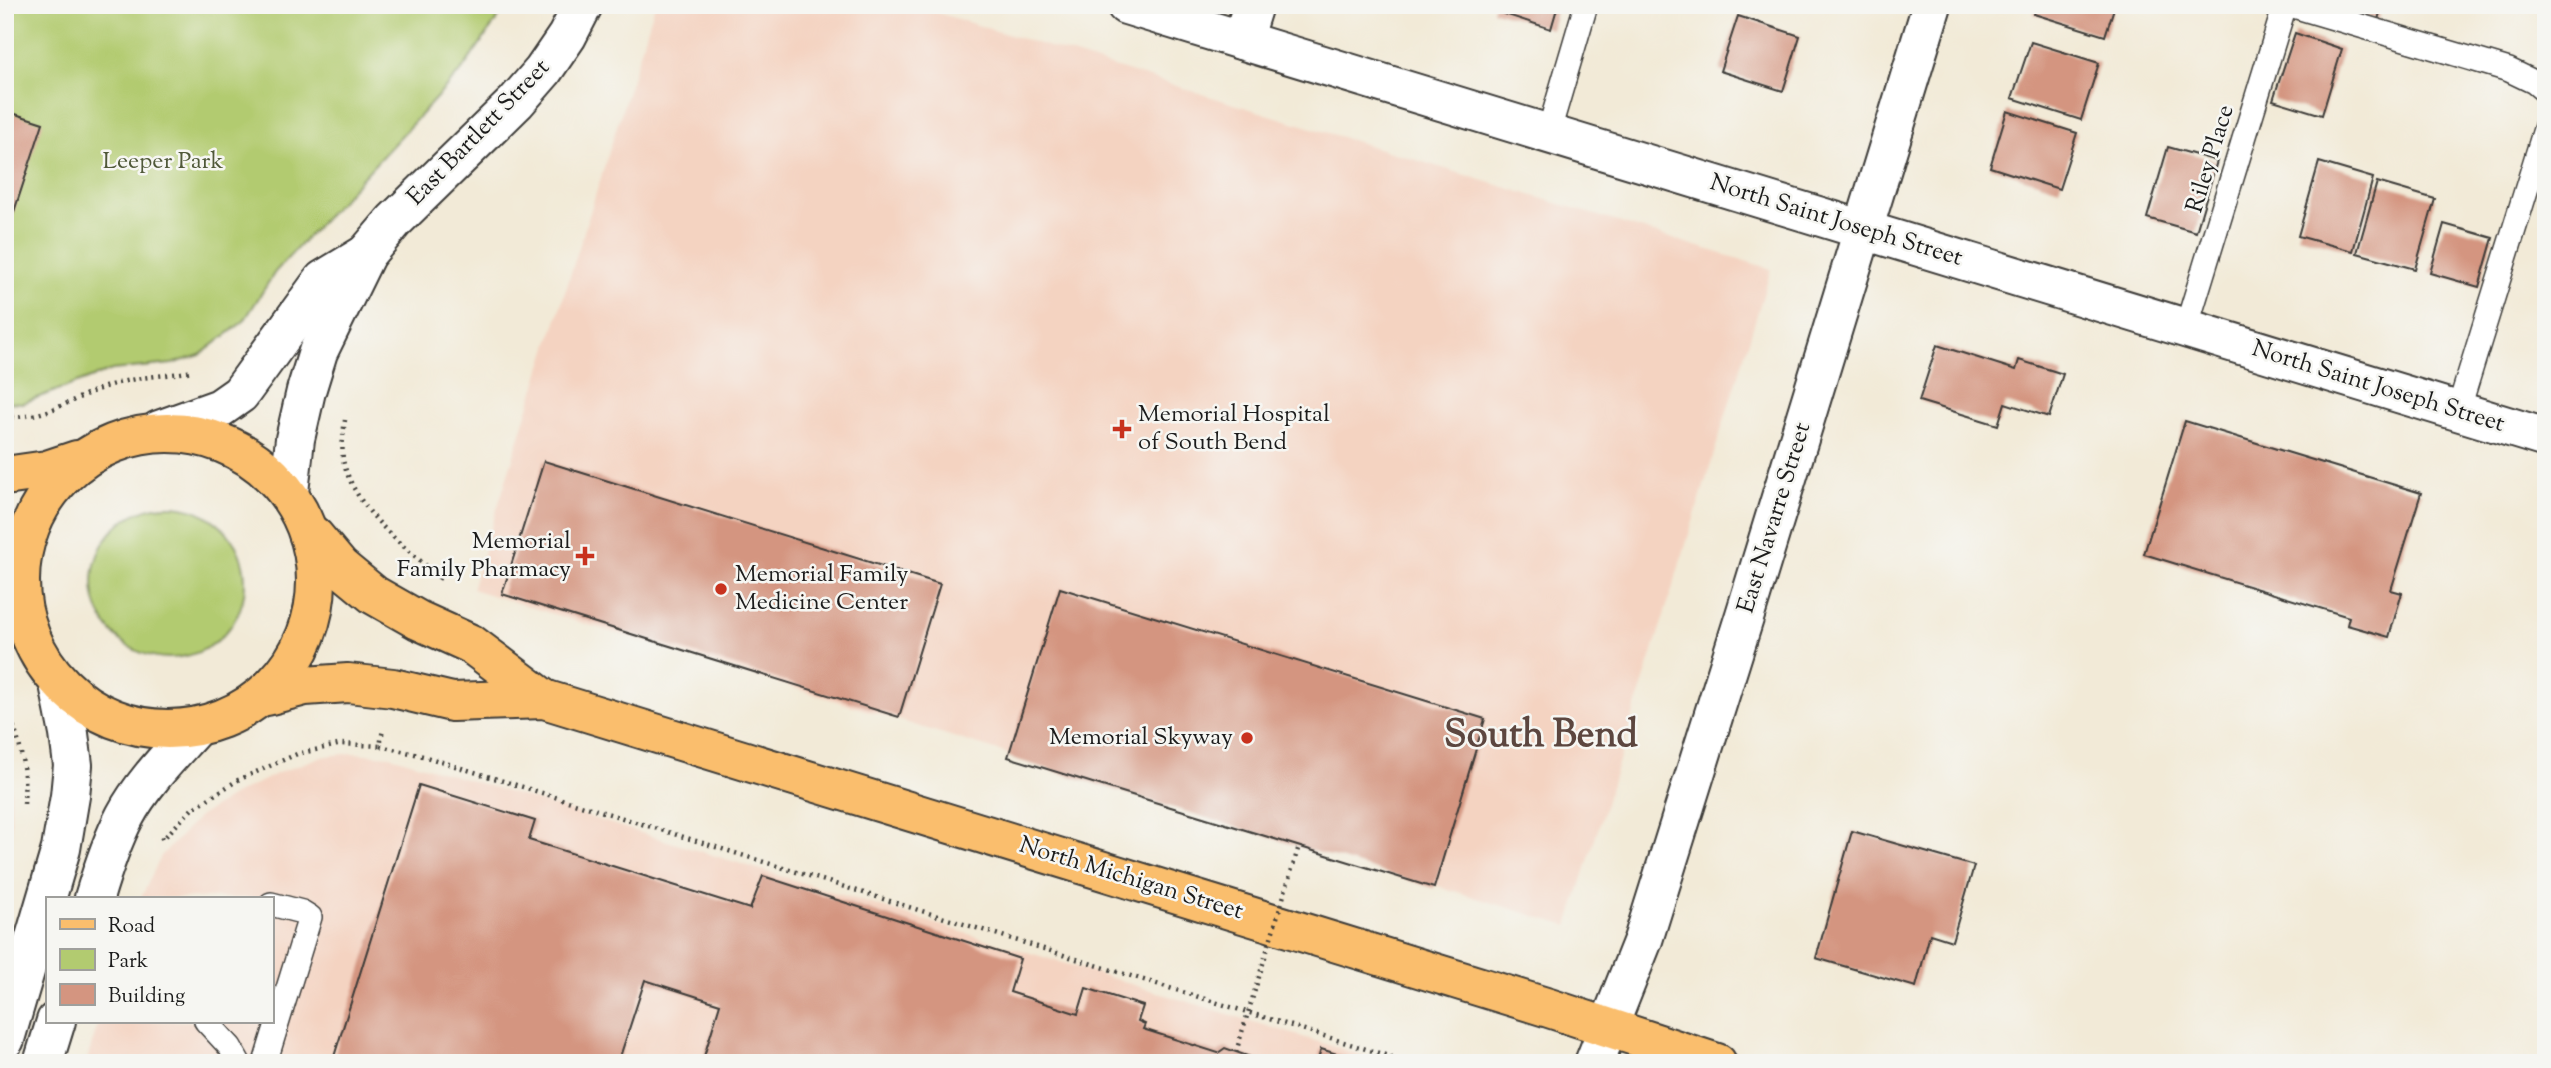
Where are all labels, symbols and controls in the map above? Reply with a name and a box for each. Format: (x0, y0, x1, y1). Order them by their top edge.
street label: East Bartlett Street (400, 52, 558, 214)
street label: Riley Place (2178, 101, 2244, 217)
park label: Leeper Park (102, 145, 224, 179)
street label: North Saint Joseph Street (1705, 166, 1967, 276)
street label: North Saint Joseph Street (2247, 332, 2509, 442)
place label: Memorial Hospital of South Bend (1138, 398, 1330, 460)
marker: Memorial Hospital of South Bend (1112, 419, 1132, 439)
street label: East Navarre Street (1730, 419, 1820, 617)
place label: Memorial Family Pharmacy (397, 525, 571, 587)
marker: Memorial Family Pharmacy (577, 548, 593, 564)
place label: Memorial Family Medicine Center (735, 558, 908, 620)
marker: Memorial Family Medicine Center (713, 581, 729, 597)
district label: South Bend (1444, 710, 1638, 764)
place label: Memorial Skyway (1049, 721, 1233, 755)
marker: Memorial Skyway (1239, 730, 1255, 746)
street label: North Michigan Street (1015, 829, 1247, 929)
legend (46, 897, 273, 1023)
text: Road (108, 912, 155, 942)
text: Park (108, 947, 149, 977)
text: Building (108, 982, 185, 1012)

